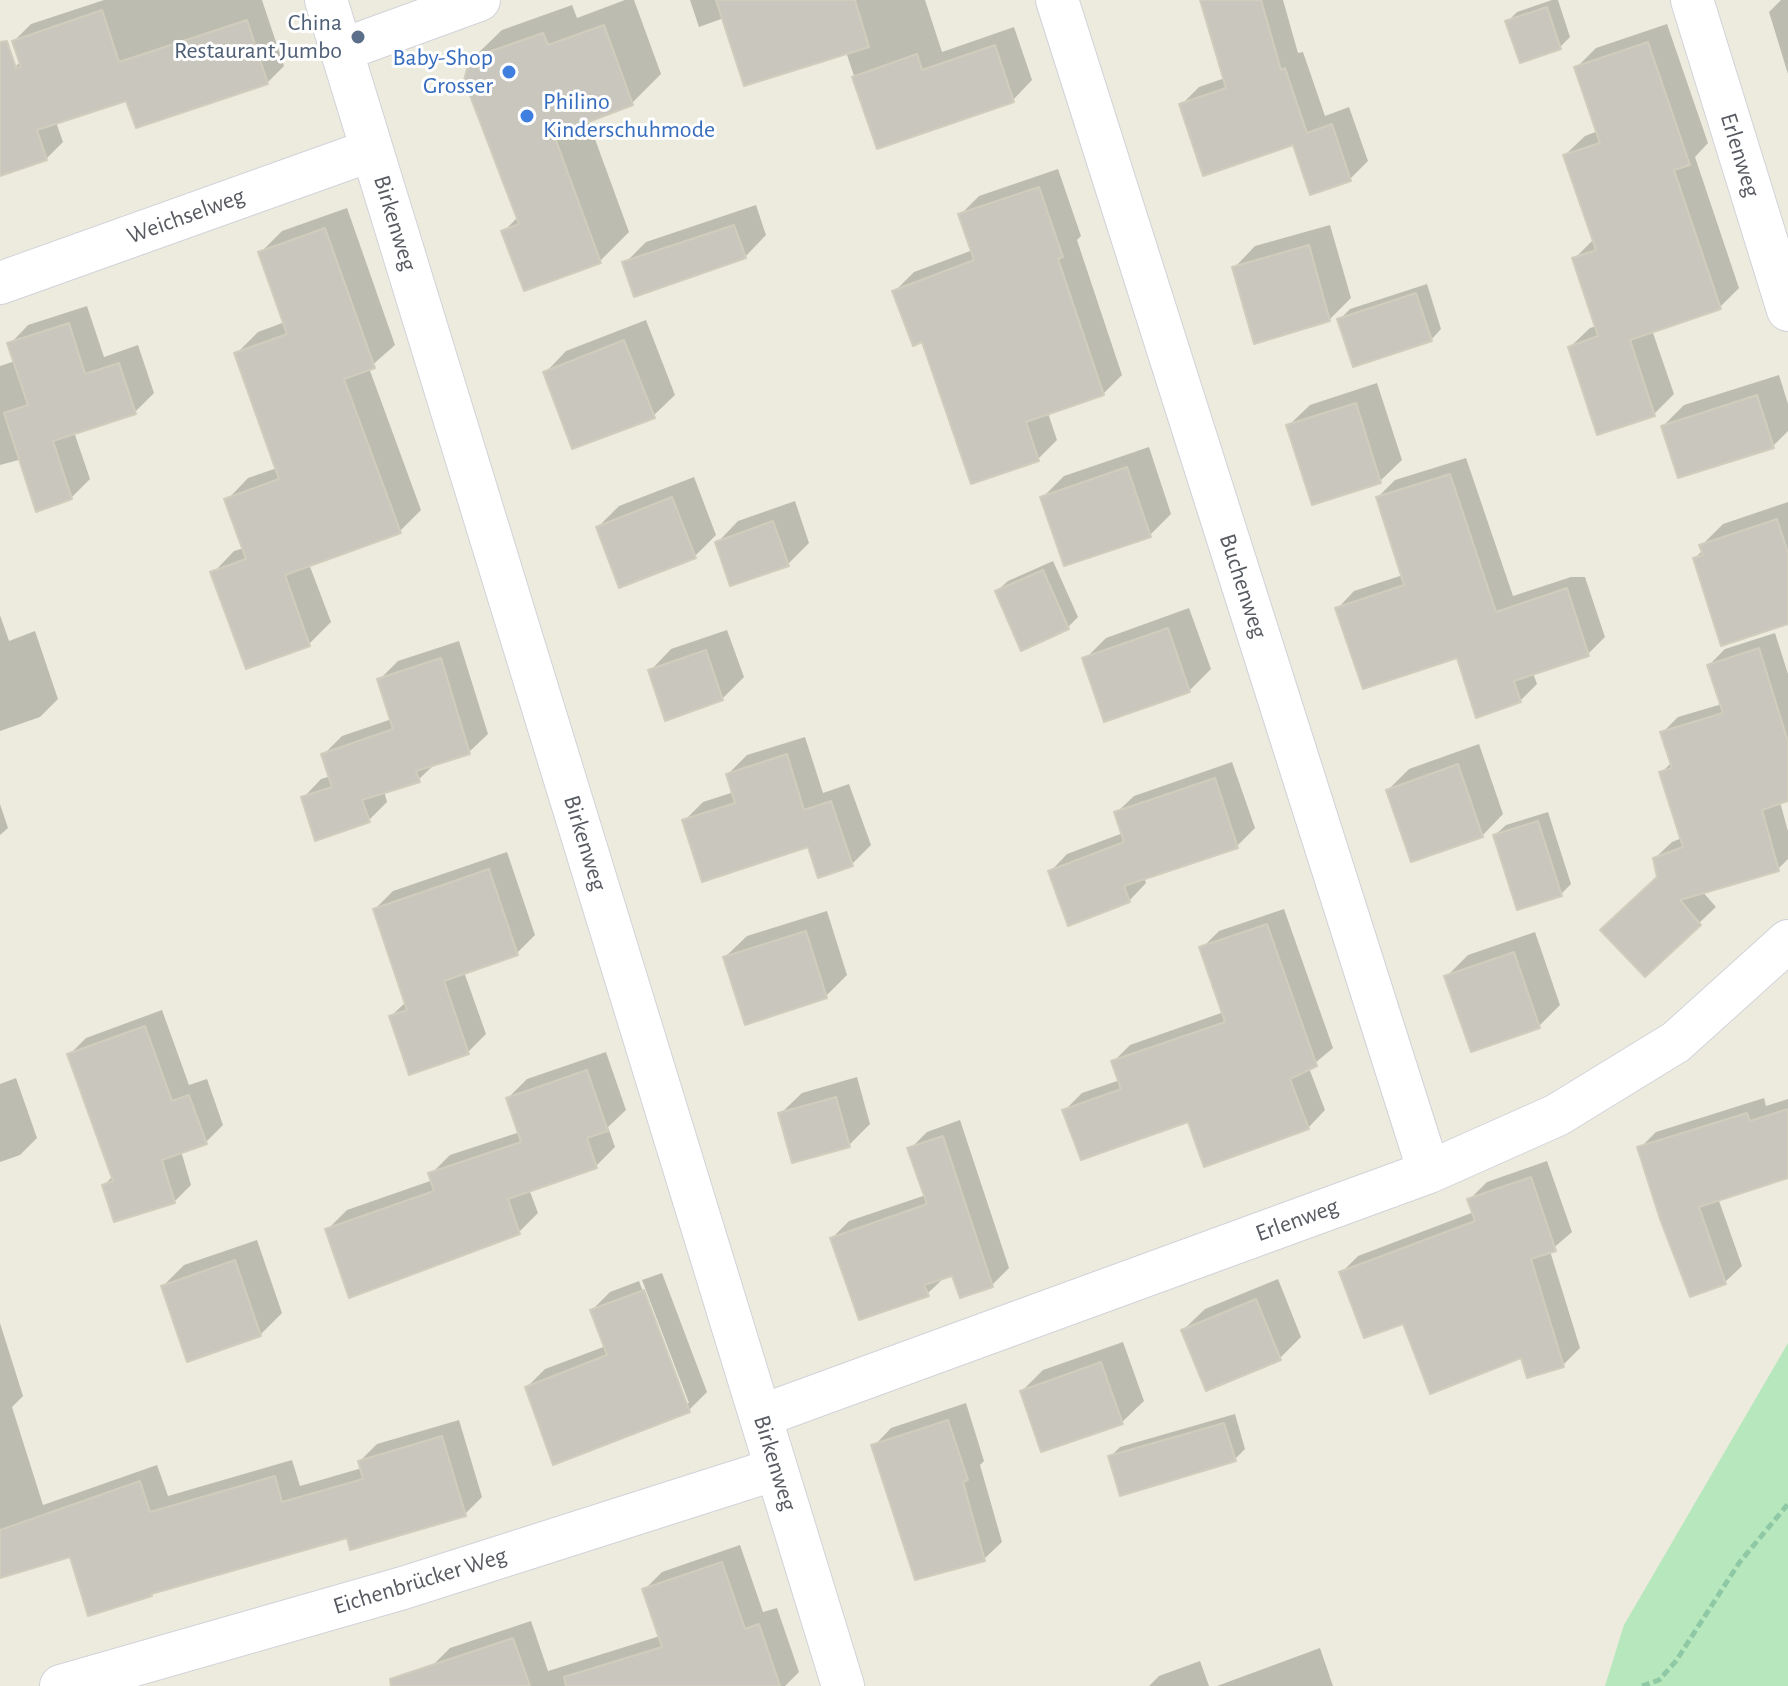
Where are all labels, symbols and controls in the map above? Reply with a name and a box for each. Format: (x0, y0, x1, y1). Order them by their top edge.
place label: China Restaurant Jumbo (174, 9, 342, 65)
marker: China Restaurant Jumbo (349, 28, 367, 46)
place label: Baby-Shop Grosser (393, 44, 493, 100)
marker: Baby-Shop Grosser (500, 63, 518, 81)
place label: Philino Kinderschuhmode (543, 88, 715, 144)
marker: Philino Kinderschuhmode (518, 107, 536, 125)
street label: Erlenweg (1714, 109, 1766, 201)
street label: Birkenweg (367, 172, 423, 274)
street label: Weichselweg (123, 181, 249, 251)
street label: Buchenweg (1213, 530, 1273, 642)
street label: Birkenweg (557, 792, 613, 894)
street label: Erlenweg (1251, 1192, 1343, 1248)
street label: Birkenweg (747, 1412, 803, 1514)
street label: Eichenbrücker Weg (330, 1541, 510, 1621)

